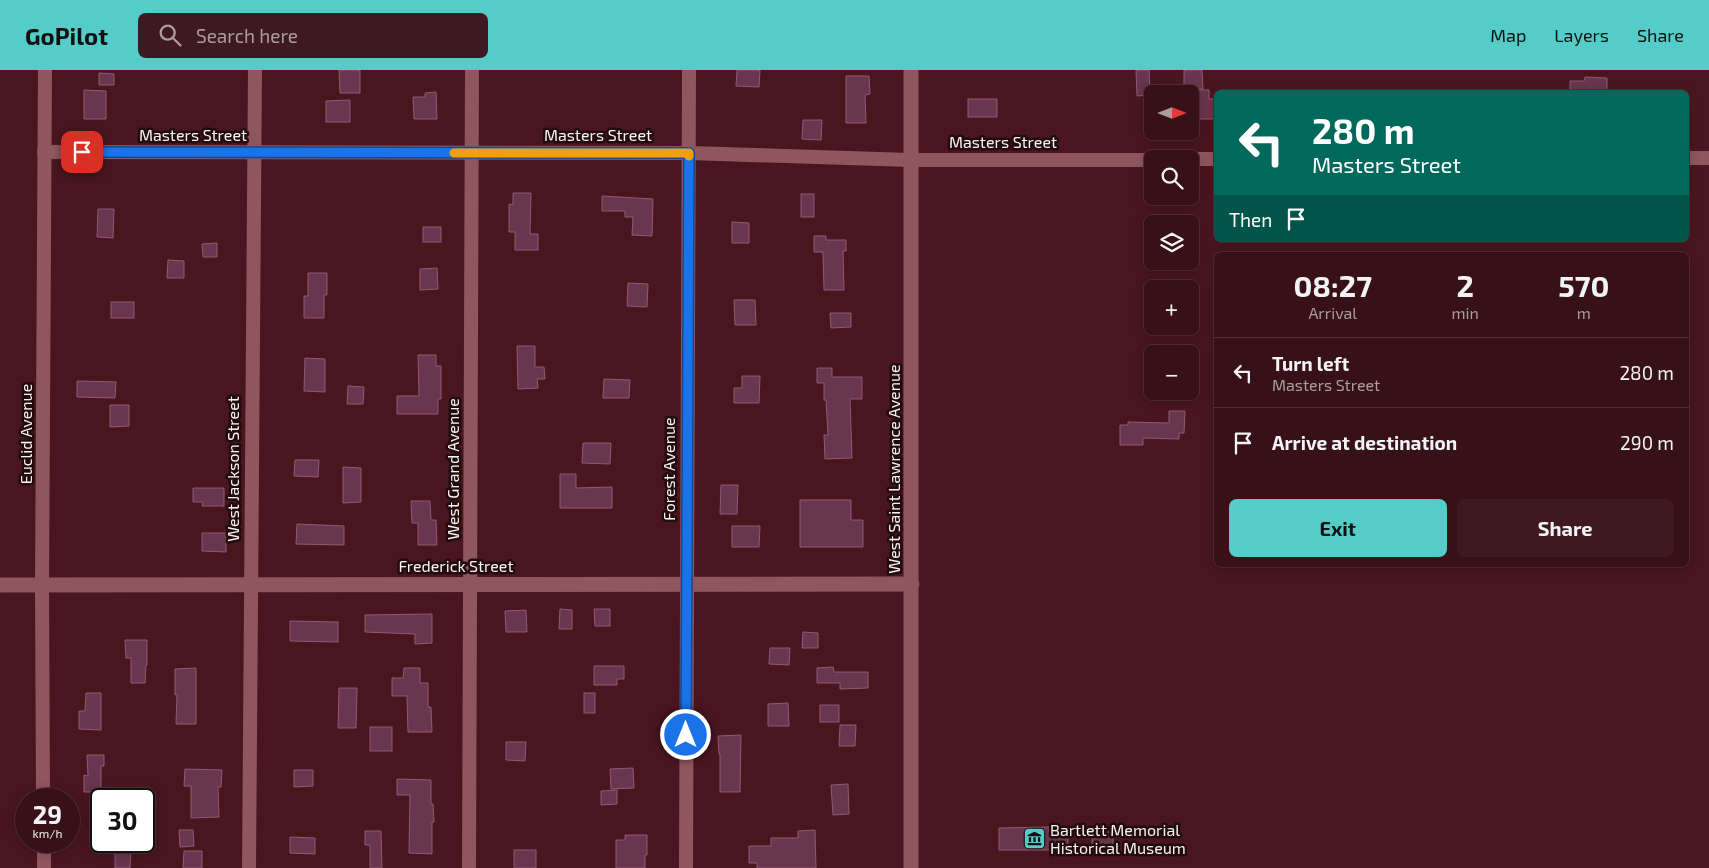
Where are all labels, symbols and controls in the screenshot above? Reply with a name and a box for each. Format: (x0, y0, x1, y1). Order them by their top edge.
search box (138, 13, 488, 58)
text: GoPilot (25, 21, 108, 50)
icon: search (156, 21, 184, 49)
text: Search here (196, 24, 298, 47)
text: Map (1490, 24, 1526, 46)
text: Layers (1554, 24, 1609, 46)
text: Share (1637, 24, 1684, 46)
north arrow (1144, 85, 1199, 140)
map controls (1144, 85, 1199, 400)
text: 280 m (1312, 109, 1415, 151)
icon: left (1229, 110, 1294, 175)
street label: Masters Street (139, 125, 247, 144)
street label: Masters Street (544, 125, 652, 144)
pin (61, 131, 103, 173)
street label: Masters Street (949, 132, 1057, 151)
icon: arrive (68, 138, 96, 166)
button: search (1144, 150, 1199, 205)
text: Masters Street (1312, 151, 1461, 177)
icon: arrive (1282, 205, 1310, 233)
text: Then (1229, 208, 1272, 231)
button: layers (1144, 215, 1199, 270)
text: 08:27 (1293, 267, 1372, 303)
text: 2 (1456, 267, 1474, 303)
text: 570 (1558, 267, 1610, 303)
button: + (1144, 280, 1199, 335)
text: Arrival (1308, 303, 1357, 322)
text: min (1451, 303, 1479, 322)
text: m (1577, 303, 1591, 322)
button: − (1144, 345, 1199, 400)
text: Turn left (1272, 352, 1349, 375)
icon: left (1229, 359, 1257, 387)
text: 280 m (1619, 361, 1674, 384)
street label: West Saint Lawrence Avenue (884, 364, 903, 574)
text: Masters Street (1272, 375, 1380, 394)
street label: Euclid Avenue (16, 384, 35, 484)
street label: West Jackson Street (223, 396, 242, 542)
street label: West Grand Avenue (443, 398, 462, 540)
street label: Forest Avenue (659, 417, 678, 521)
icon: arrive (1229, 429, 1257, 457)
text: Arrive at destination (1272, 431, 1457, 454)
text: 290 m (1620, 431, 1674, 454)
button: Exit (1229, 499, 1447, 557)
button: Share (1457, 499, 1674, 557)
street label: Frederick Street (398, 556, 514, 575)
position arrow (659, 708, 711, 760)
speed limit sign: 30 (90, 788, 155, 853)
text: 29 (33, 799, 62, 829)
place label: Bartlett Memorial Historical Museum (1050, 820, 1186, 857)
text: km/h (33, 826, 62, 840)
museum icon: Bartlett Memorial Historical Museum (1022, 827, 1046, 851)

